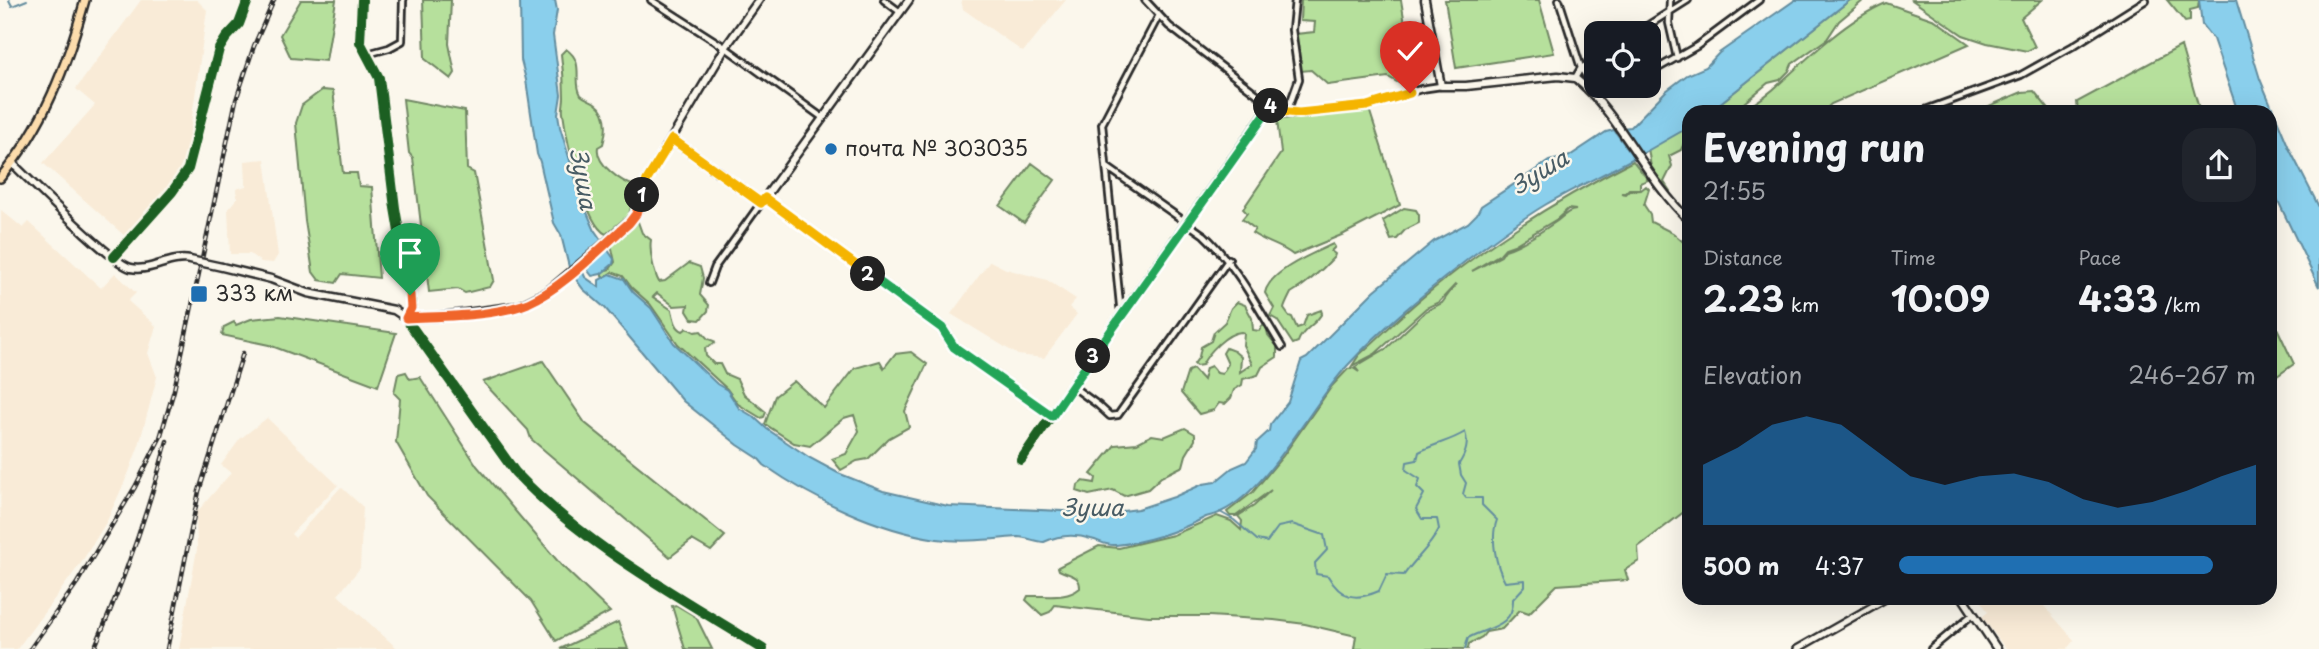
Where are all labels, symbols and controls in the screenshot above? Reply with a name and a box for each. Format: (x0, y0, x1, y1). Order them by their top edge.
pin (1380, 21, 1440, 93)
map controls (1584, 21, 1661, 98)
button: locate (1584, 21, 1661, 98)
icon: check (1391, 32, 1429, 70)
pin: 4 (1254, 88, 1288, 124)
text: 4 (1264, 91, 1277, 119)
text: Evening run (1703, 118, 1925, 175)
button: share (2182, 128, 2256, 202)
place label: почта № 303035 (845, 131, 1028, 163)
water label: Зуша (1504, 139, 1575, 202)
marker: почта № 303035 (823, 141, 839, 157)
water label: Зуша (562, 145, 607, 213)
text: 21:55 (1703, 173, 1766, 208)
pin: 1 (624, 178, 660, 212)
text: 1 (637, 180, 646, 208)
pin (380, 223, 440, 295)
icon: arrive (391, 234, 429, 272)
text: Distance (1703, 243, 1783, 271)
text: Time (1891, 243, 1936, 271)
text: Pace (2078, 243, 2121, 271)
pin: 2 (850, 256, 886, 292)
text: 2 (861, 259, 874, 287)
text: 2.23 (1703, 271, 1784, 324)
text: 10:09 (1891, 271, 1990, 324)
text: 4:33 (2078, 271, 2158, 324)
place label: 333 км (215, 276, 293, 308)
marker: 333 км (189, 284, 209, 304)
text: km (1784, 290, 1819, 318)
text: /km (2158, 290, 2201, 318)
pin: 3 (1076, 338, 1110, 374)
text: 3 (1086, 341, 1099, 369)
text: Elevation (1703, 357, 1802, 392)
text: 246–267 m (2128, 357, 2256, 392)
water label: Зуша (1062, 489, 1125, 524)
text: 500 m (1703, 548, 1780, 583)
text: 4:37 (1815, 548, 1864, 583)

